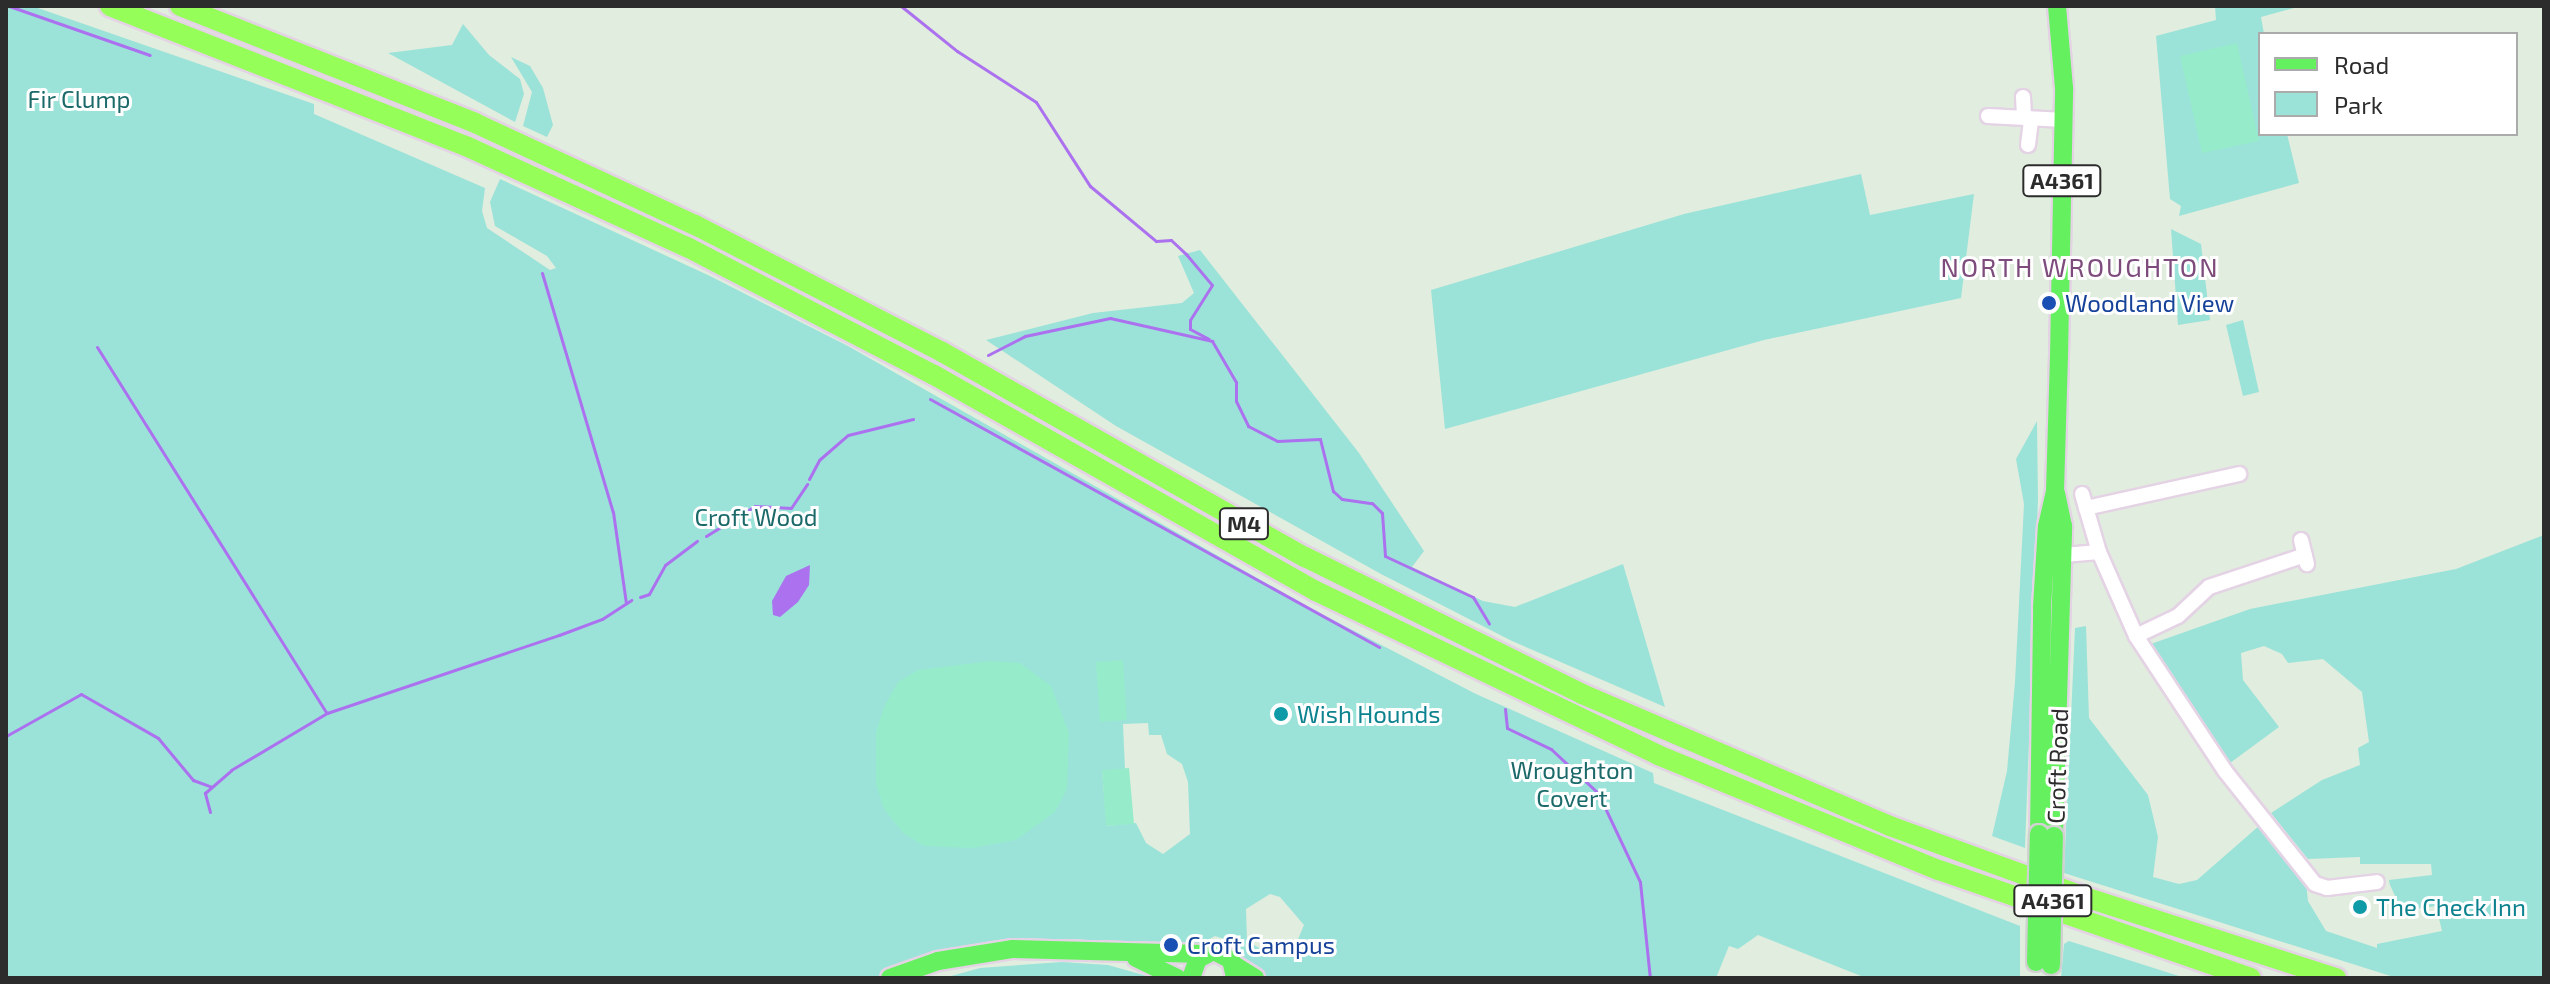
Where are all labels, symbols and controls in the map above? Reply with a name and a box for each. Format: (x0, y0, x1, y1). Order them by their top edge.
legend (2258, 32, 2518, 136)
text: Road (2334, 50, 2389, 79)
park label: Fir Clump (27, 85, 131, 113)
text: Park (2334, 90, 2383, 119)
road number: A4361 (2022, 163, 2102, 199)
district label: NORTH WROUGHTON (1940, 251, 2220, 283)
place label: Woodland View (2065, 289, 2235, 317)
marker: Woodland View (2040, 294, 2058, 312)
park label: Croft Wood (694, 503, 818, 531)
road number: M4 (1218, 506, 1270, 542)
place label: Wish Hounds (1297, 700, 1440, 728)
marker: Wish Hounds (1272, 705, 1290, 723)
street label: Croft Road (2041, 708, 2073, 824)
park label: Wroughton Covert (1510, 756, 1634, 812)
road number: A4361 (2013, 883, 2093, 919)
place label: The Check Inn (2376, 893, 2526, 921)
marker: The Check Inn (2351, 898, 2369, 916)
place label: Croft Campus (1187, 931, 1335, 959)
marker: Croft Campus (1162, 936, 1180, 954)

